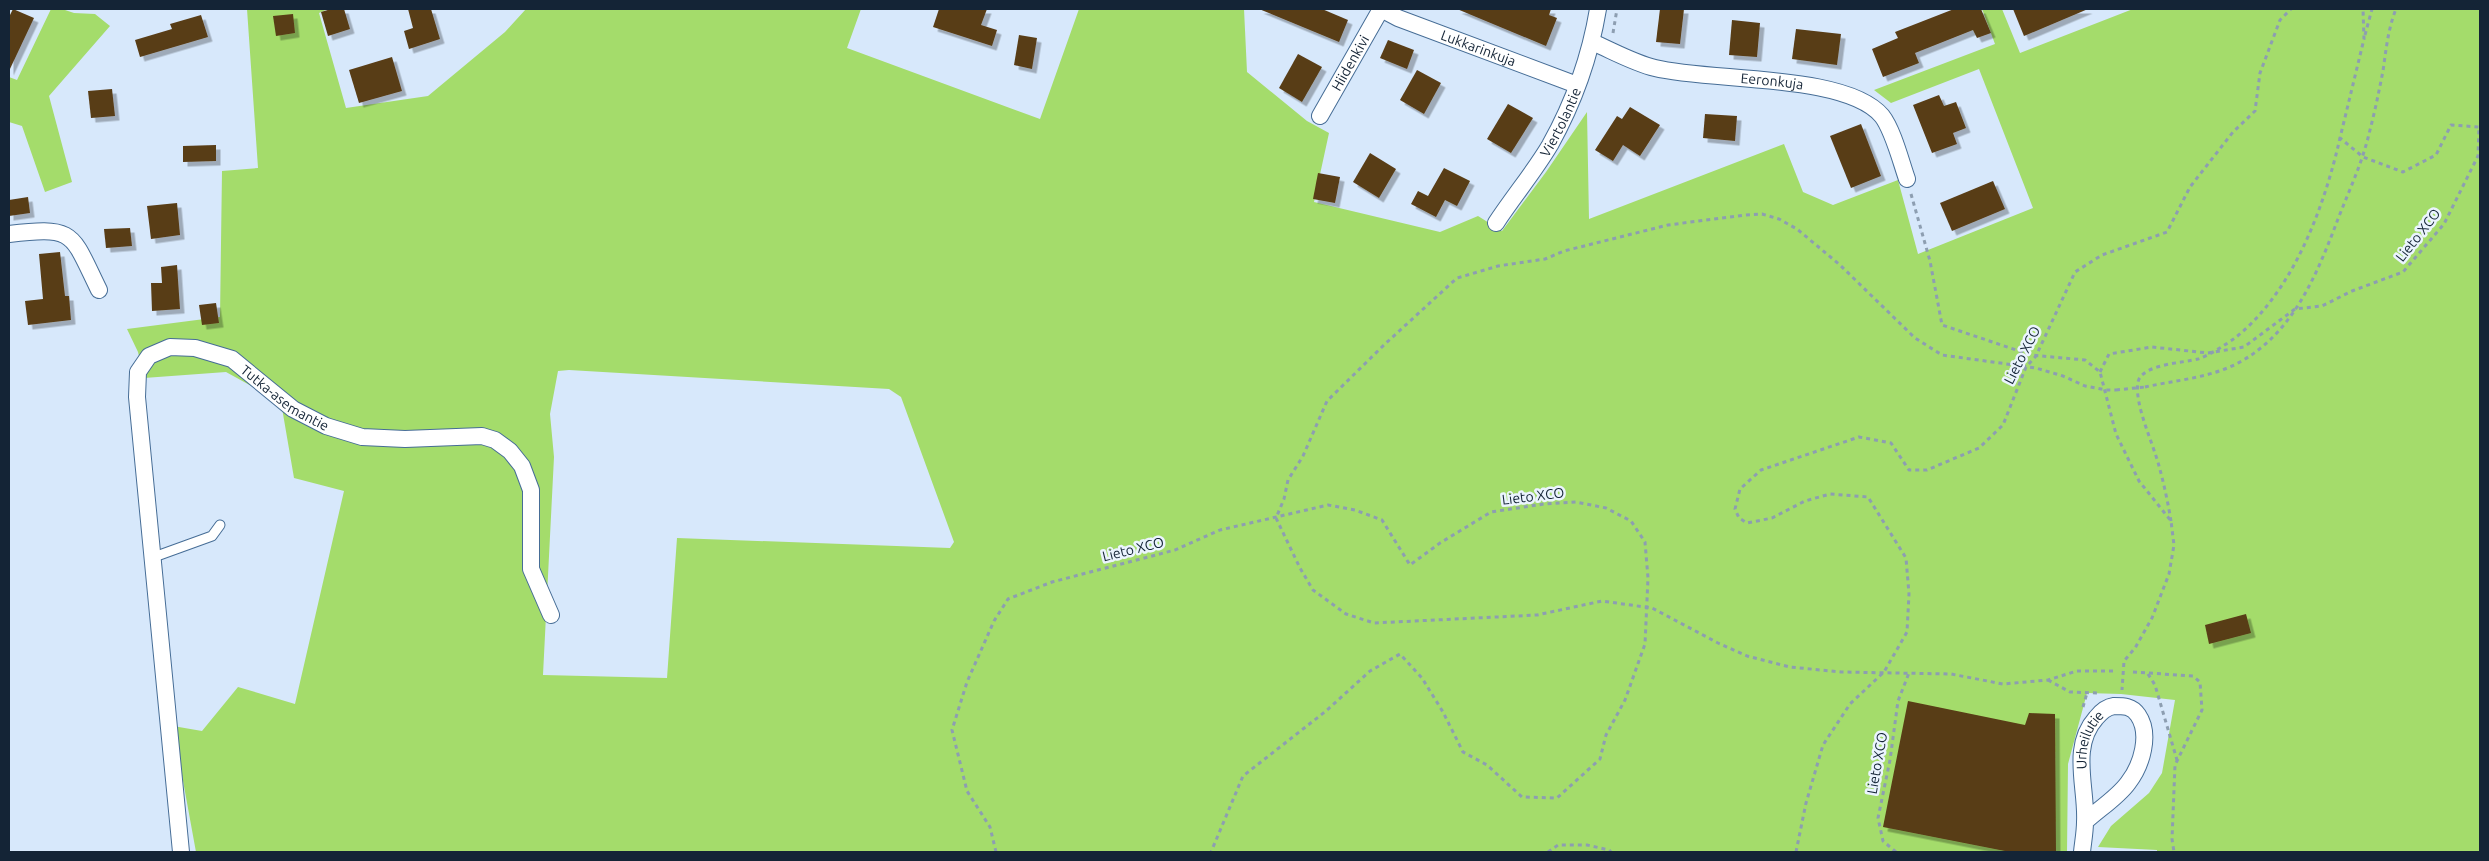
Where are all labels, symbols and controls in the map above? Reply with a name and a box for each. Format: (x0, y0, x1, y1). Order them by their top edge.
street label: Lukkarinkuja (1439, 27, 1518, 69)
street label: Hiidenkivi (1328, 32, 1372, 94)
street label: Eeronkuja (1740, 70, 1804, 93)
street label: Viertolantie (1537, 85, 1584, 160)
street label: Lieto XCO (2392, 205, 2444, 265)
street label: Lieto XCO (2001, 323, 2043, 387)
street label: Tutka-asemantie (238, 362, 332, 434)
street label: Lieto XCO (1501, 484, 1565, 508)
street label: Lieto XCO (1101, 534, 1166, 564)
street label: Urheilutie (2073, 707, 2107, 770)
street label: Lieto XCO (1864, 731, 1890, 795)

